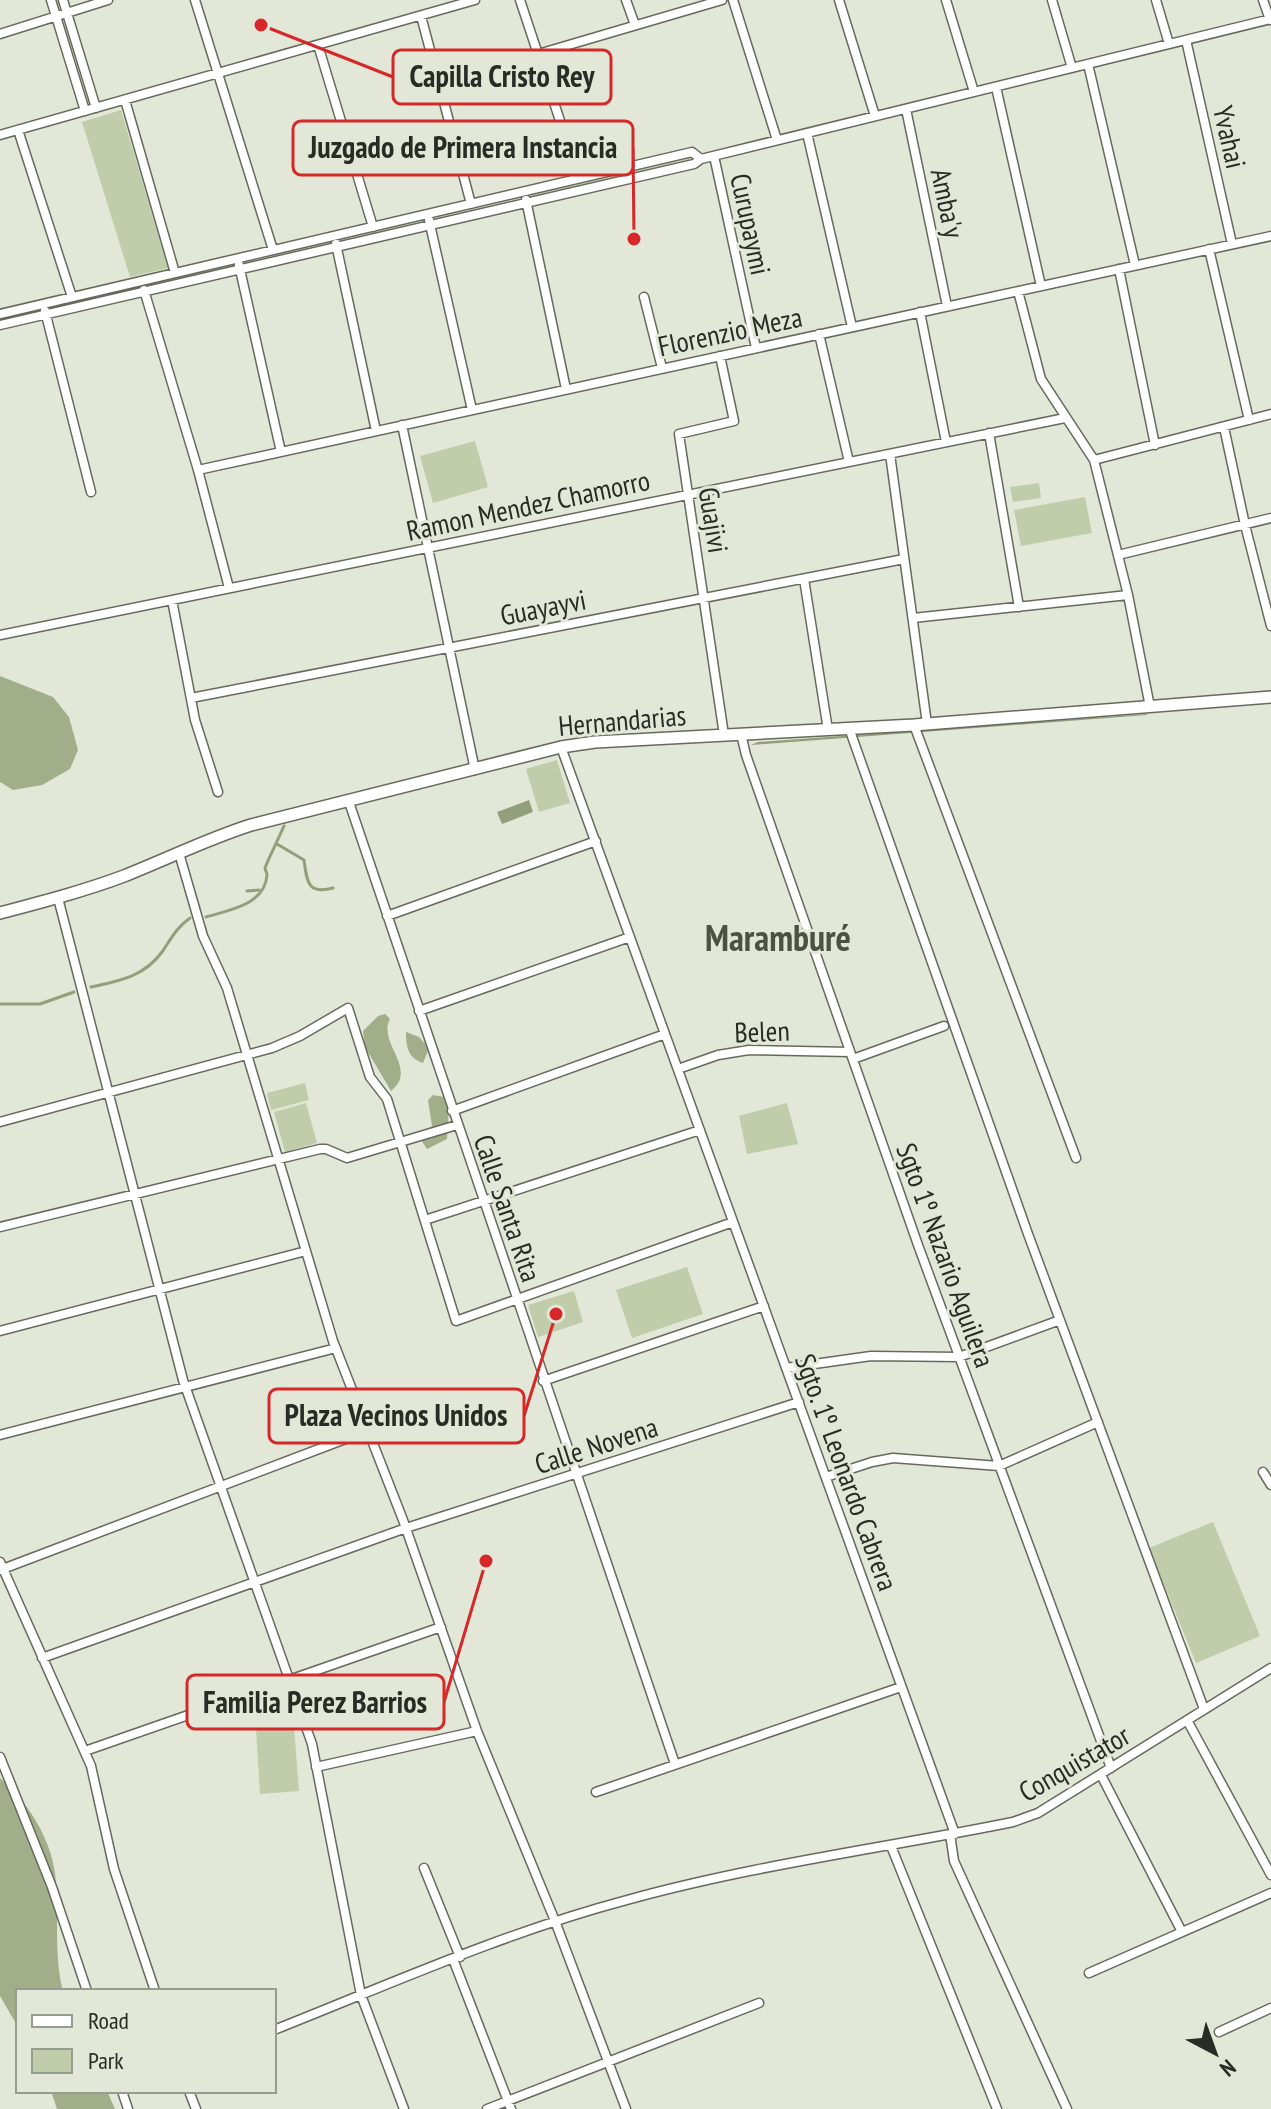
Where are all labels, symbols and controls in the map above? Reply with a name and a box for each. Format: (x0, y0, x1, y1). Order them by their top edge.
callout: Capilla Cristo Rey (393, 50, 611, 104)
text: Capilla Cristo Rey (410, 56, 595, 95)
street label: Yvahai (1205, 102, 1255, 172)
callout: Juzgado de Primera Instancia (293, 121, 633, 175)
text: Juzgado de Primera Instancia (308, 127, 617, 166)
street label: Amba'y (923, 165, 973, 242)
street label: Curupaymi (722, 170, 780, 278)
street label: Florenzio Meza (655, 298, 805, 364)
street label: Ramon Mendez Chamorro (403, 461, 653, 549)
street label: Guajivi (691, 484, 737, 556)
street label: Guayayvi (497, 581, 589, 633)
street label: Hernandarias (557, 696, 687, 744)
district label: Maramburé (705, 914, 851, 961)
street label: Belen (734, 1012, 790, 1050)
street label: Calle Santa Rita (466, 1130, 550, 1286)
street label: Sgto 1º Nazario Aguilera (888, 1138, 1004, 1372)
street label: Sgto. 1º Leonardo Cabrera (787, 1349, 907, 1595)
callout: Plaza Vecinos Unidos (269, 1389, 524, 1443)
text: Plaza Vecinos Unidos (285, 1395, 507, 1434)
street label: Calle Novena (530, 1408, 662, 1482)
callout: Familia Perez Barrios (187, 1675, 444, 1729)
text: Familia Perez Barrios (203, 1682, 427, 1721)
street label: Conquistator (1012, 1716, 1137, 1810)
legend (16, 1989, 276, 2093)
text: Road (88, 2005, 129, 2036)
north arrow (1175, 2013, 1255, 2093)
text: Park (88, 2045, 124, 2076)
text: N (1214, 2054, 1242, 2083)

